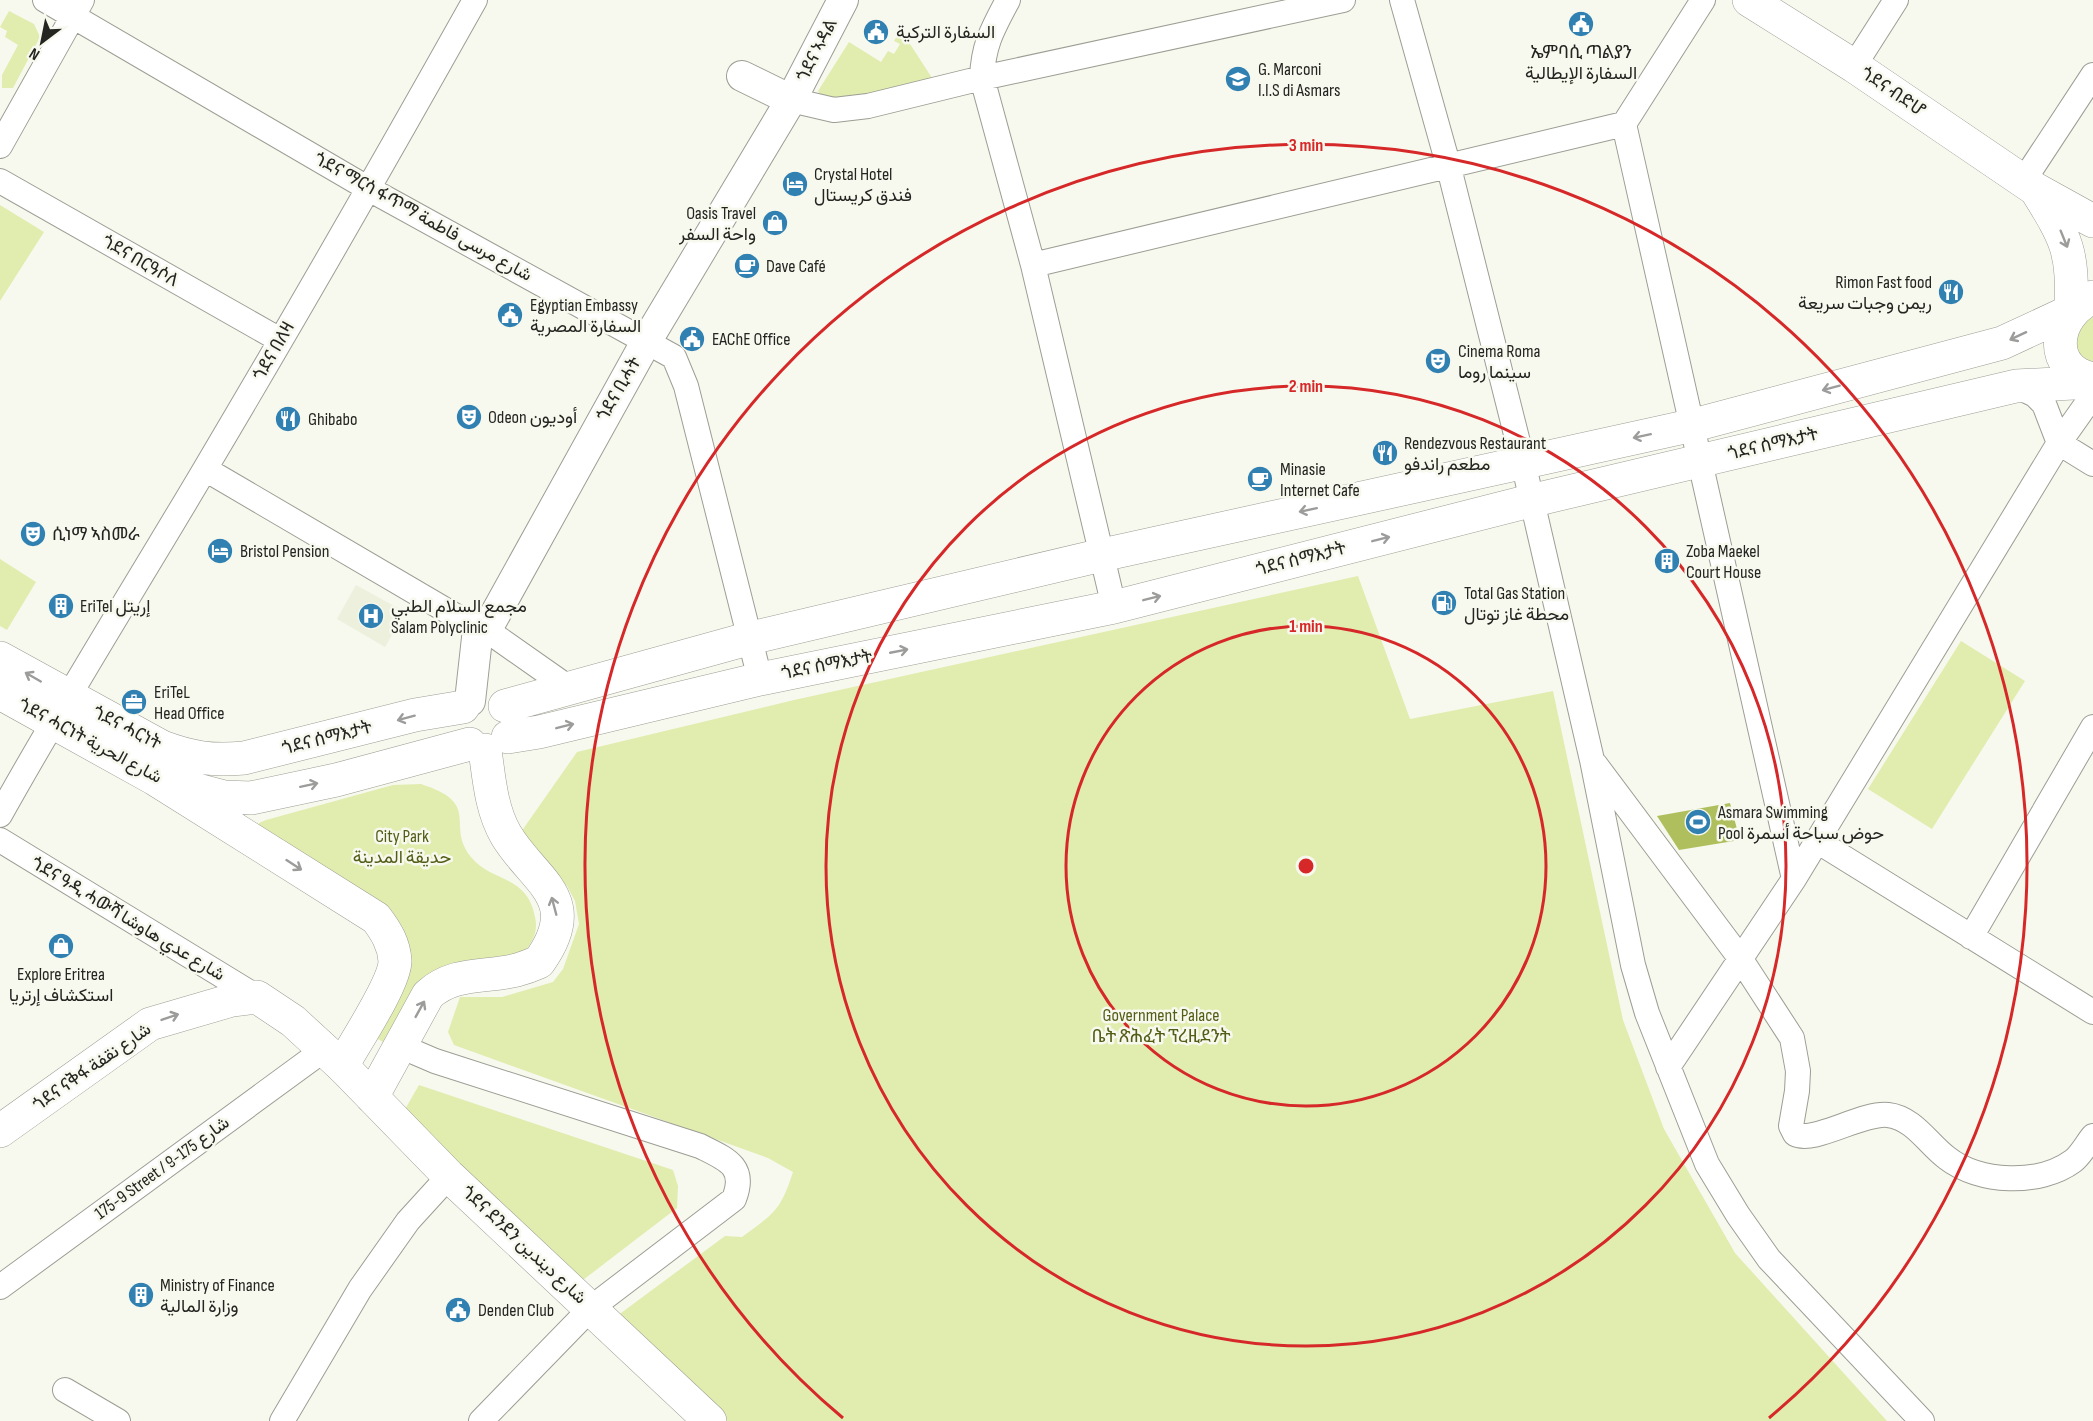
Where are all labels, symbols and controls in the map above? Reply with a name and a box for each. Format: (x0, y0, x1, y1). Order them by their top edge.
public building icon: ኤምባሲ ጣልያን السفارة الإيطالية (1566, 9, 1596, 39)
north arrow (12, 12, 72, 72)
street label: ጎደና ኣዳል (792, 15, 842, 85)
public building icon: السفارة التركية (861, 17, 891, 47)
place label: السفارة التركية (896, 22, 995, 43)
place label: ኤምባሲ ጣልያን السفارة الإيطالية (1525, 42, 1637, 85)
text: N (26, 43, 44, 64)
place label: G. Marconi I.I.S di Asmars (1258, 59, 1340, 101)
street label: ጎደና ብድሆ (1857, 63, 1929, 121)
school or university icon: G. Marconi I.I.S di Asmars (1223, 64, 1253, 94)
text: 3 min (1289, 135, 1323, 156)
street label: ጎደና ማርሳ ፋጥማ شارع مرسى فاطمة (310, 148, 536, 287)
place label: Crystal Hotel فندق كريستال (814, 164, 912, 206)
hotel icon: Crystal Hotel فندق كريستال (780, 169, 810, 199)
place label: Oasis Travel واحة السفر (678, 203, 756, 245)
shop icon: Oasis Travel واحة السفر (760, 208, 790, 238)
one-way arrow (2059, 230, 2070, 248)
street label: ጎደና በርዓሶለ (98, 231, 182, 291)
cafe icon: Dave Café (732, 251, 762, 281)
place label: Dave Café (766, 256, 826, 277)
place label: Rimon Fast food ريمن وجبات سريعة (1798, 272, 1932, 314)
restaurant icon: Rimon Fast food ريمن وجبات سريعة (1936, 277, 1966, 307)
place label: Egyptian Embassy السفارة المصرية (530, 295, 641, 337)
public building icon: Egyptian Embassy السفارة المصرية (495, 300, 525, 330)
street label: ጎደና በለዛ (249, 318, 299, 384)
public building icon: EAChE Office (677, 324, 707, 354)
place label: EAChE Office (712, 329, 790, 350)
one-way arrow (2010, 330, 2028, 342)
place label: Cinema Roma سينما روما (1458, 341, 1540, 383)
theatre icon: Cinema Roma سينما روما (1423, 346, 1453, 376)
street label: ጎደና ቢሓት (592, 353, 646, 425)
text: 2 min (1289, 376, 1323, 397)
one-way arrow (1821, 383, 1840, 395)
theatre icon: Odeon أوديون (454, 402, 484, 432)
restaurant icon: Ghibabo (273, 404, 303, 434)
place label: Odeon أوديون (488, 407, 577, 428)
place label: Ghibabo (308, 409, 357, 430)
street label: ጎደና ሰማእታት (1726, 423, 1820, 465)
one-way arrow (1632, 431, 1651, 443)
place label: Rendezvous Restaurant مطعم راندفو (1404, 433, 1547, 476)
restaurant icon: Rendezvous Restaurant مطعم راندفو (1370, 438, 1400, 468)
place label: Minasie Internet Cafe (1280, 459, 1360, 501)
cafe icon: Minasie Internet Cafe (1245, 464, 1275, 494)
one-way arrow (1298, 504, 1317, 516)
theatre icon: ሲነማ ኣስመራ (18, 519, 48, 549)
place label: ሲነማ ኣስመራ (52, 524, 140, 545)
one-way arrow (1371, 533, 1390, 544)
hotel icon: Bristol Pension (205, 536, 235, 566)
street label: ጎደና ሰማእታት (1254, 538, 1348, 580)
place label: Bristol Pension (240, 541, 330, 562)
place label: Zoba Maekel Court House (1686, 541, 1761, 583)
building icon: Zoba Maekel Court House (1652, 546, 1682, 576)
place label: Total Gas Station محطة غاز توتال (1464, 583, 1569, 625)
fuel station icon: Total Gas Station محطة غاز توتال (1429, 588, 1459, 618)
building icon: EriTel إريتل (46, 591, 76, 621)
one-way arrow (1142, 591, 1161, 603)
place label: EriTel إريتل (80, 596, 150, 618)
place label: مجمع السلام الطبي Salam Polyclinic (391, 596, 527, 638)
hospital icon: مجمع السلام الطبي Salam Polyclinic (356, 601, 386, 631)
text: 1 min (1289, 616, 1323, 637)
one-way arrow (889, 645, 908, 656)
street label: ጎደና ሰማእታት (780, 646, 874, 684)
one-way arrow (25, 671, 42, 683)
place label: EriTeL Head Office (154, 682, 225, 724)
office icon: EriTeL Head Office (119, 687, 149, 717)
street label: ጎደና ሓርነት شارع الحرية (14, 694, 165, 789)
street label: ጎደና ሓርነት (89, 702, 165, 754)
one-way arrow (397, 712, 416, 724)
street label: ጎደና ሰማእታት (280, 717, 374, 759)
one-way arrow (556, 719, 575, 731)
one-way arrow (299, 779, 318, 791)
place label: Asmara Swimming Pool حوض سباحة أسمرة (1717, 802, 1884, 844)
sports icon: Asmara Swimming Pool حوض سباحة أسمرة (1683, 807, 1713, 837)
park label: City Park حديقة المدينة (353, 826, 451, 868)
street label: ጎደና ዓዲ ሓውሻ شارع عدي هاوشا (25, 853, 229, 989)
centre of rings (1296, 856, 1316, 876)
one-way arrow (285, 859, 302, 871)
one-way arrow (548, 897, 560, 916)
shop icon: Explore Eritrea استكشاف إرتريا (46, 931, 76, 961)
place label: Explore Eritrea استكشاف إرتريا (9, 964, 113, 1007)
one-way arrow (414, 1001, 426, 1018)
park label: Government Palace ቤት ጽሕፈት ፕረዚደንት (1091, 1005, 1231, 1047)
one-way arrow (160, 1011, 179, 1022)
street label: ጎደና ናቅፋ شارع نقفة (29, 1018, 156, 1116)
street label: 175-9 Street / شارع 175-9 (91, 1112, 234, 1225)
street label: ጎደና ደንደን شارع ديندين (456, 1182, 591, 1309)
place label: Ministry of Finance وزارة المالية (160, 1275, 275, 1317)
building icon: Ministry of Finance وزارة المالية (126, 1280, 156, 1310)
public building icon: Denden Club (443, 1295, 473, 1325)
place label: Denden Club (478, 1300, 554, 1321)

